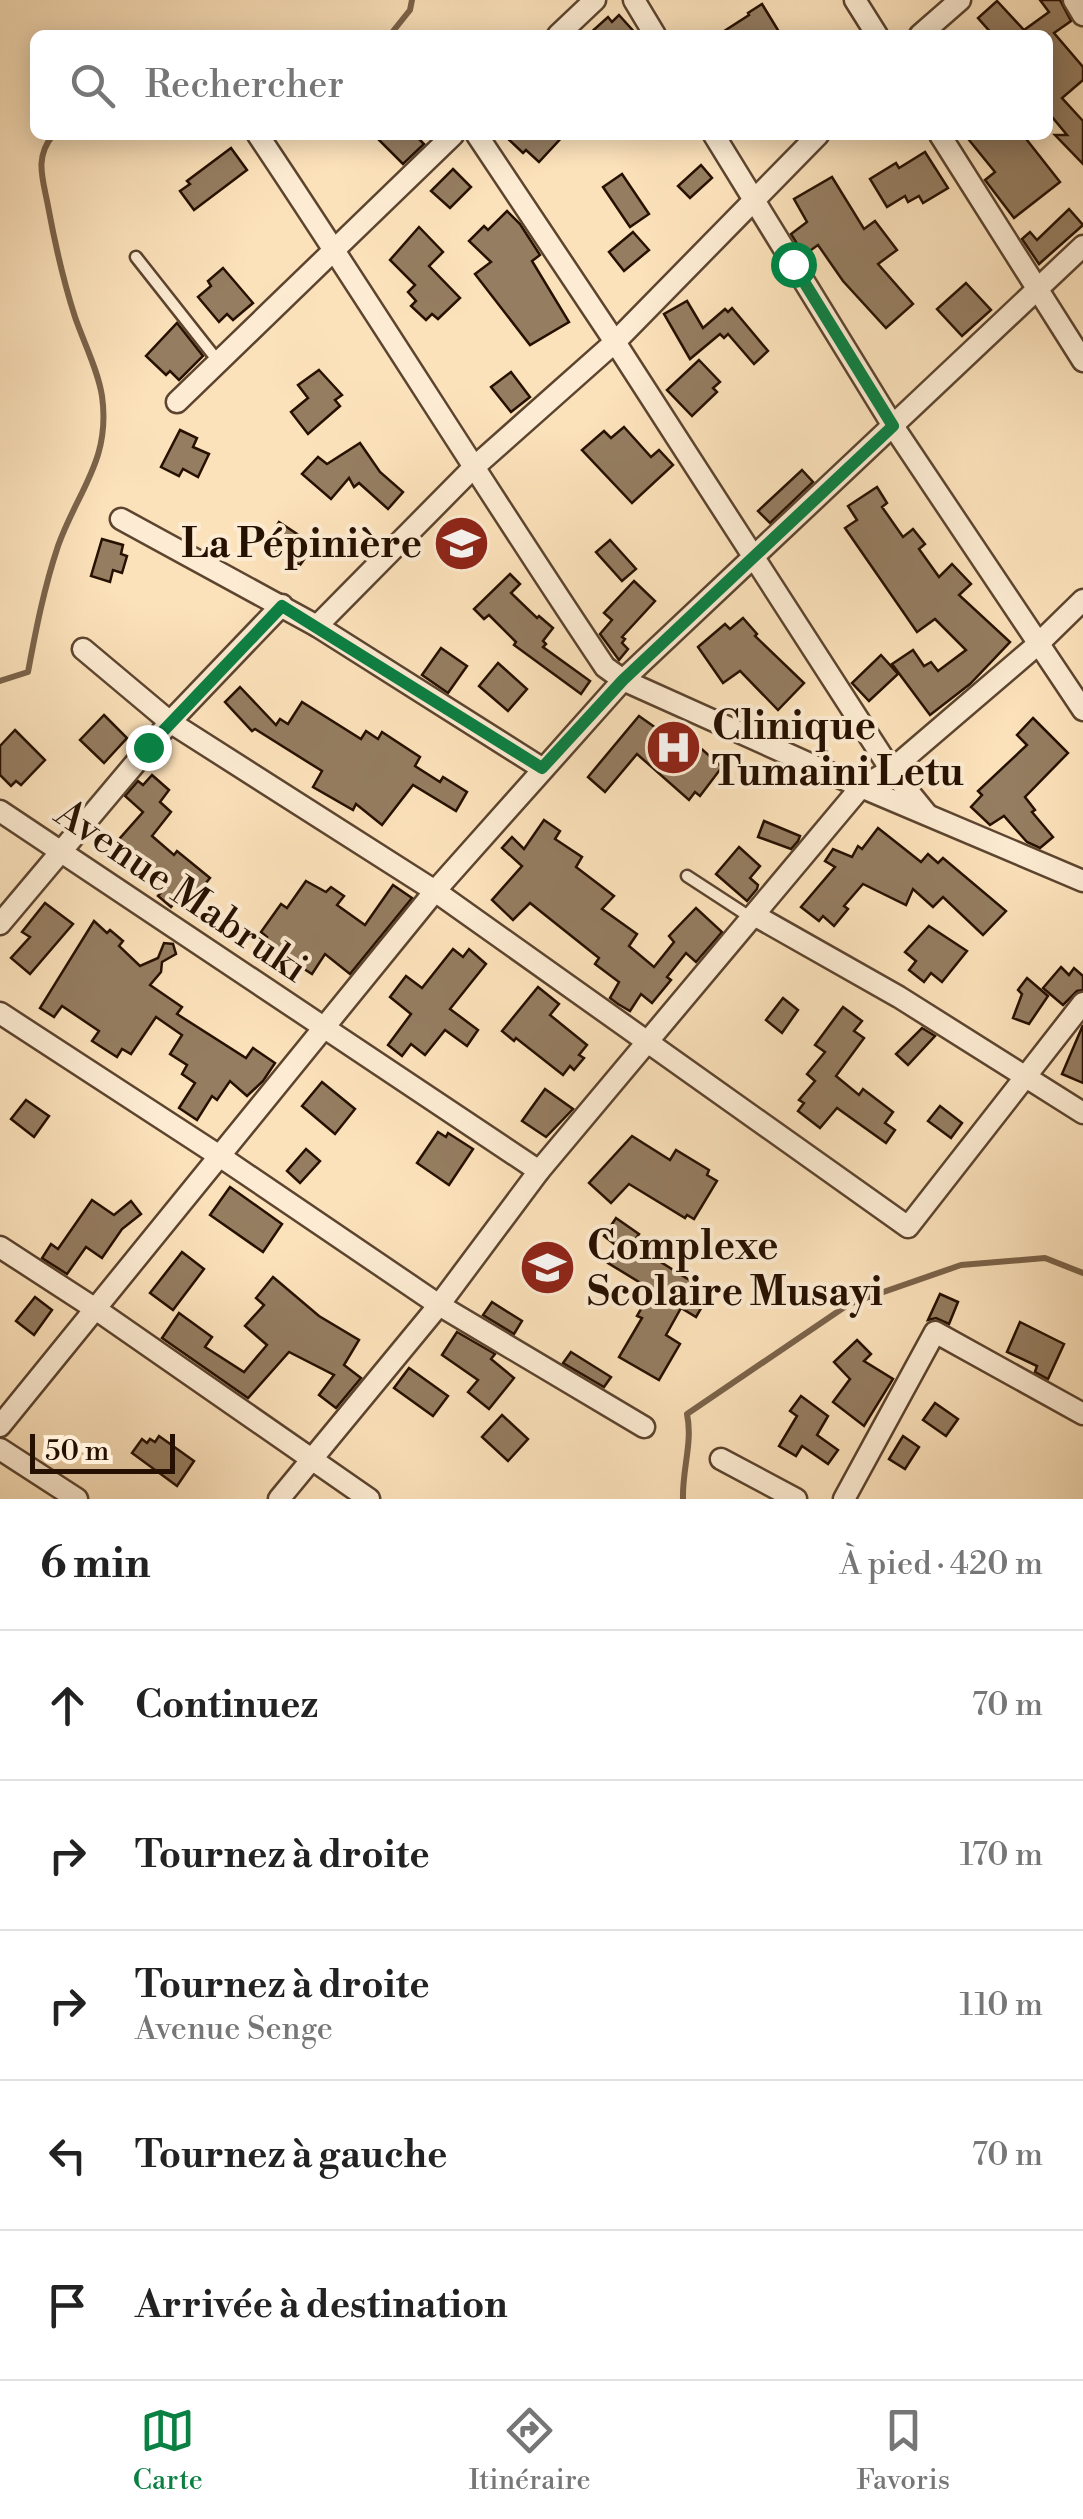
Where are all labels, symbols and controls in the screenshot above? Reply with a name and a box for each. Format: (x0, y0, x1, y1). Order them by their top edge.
search box (30, 30, 1053, 140)
icon: search (65, 58, 120, 113)
text: Rechercher (145, 62, 344, 109)
route start (771, 242, 817, 288)
school or university icon: La Pépinière (431, 513, 491, 573)
place label: La Pépinière (181, 520, 422, 570)
place label: Clinique Tumaini Letu (712, 702, 964, 798)
hospital icon: Clinique Tumaini Letu (643, 718, 703, 778)
route end (126, 725, 172, 771)
street label: Avenue Mabruki (44, 788, 317, 995)
place label: Complexe Scolaire Musayi (587, 1222, 883, 1318)
school or university icon: Complexe Scolaire Musayi (518, 1238, 578, 1298)
scale bar (30, 1429, 175, 1474)
text: 50 m (45, 1434, 109, 1469)
text: 6 min (40, 1538, 151, 1591)
text: À pied · 420 m (839, 1544, 1043, 1584)
icon: ahead (40, 1678, 95, 1733)
text: Continuez (135, 1682, 318, 1729)
text: 70 m (972, 1685, 1043, 1725)
icon: right (40, 1828, 95, 1883)
text: Tournez à droite (135, 1832, 430, 1879)
text: 170 m (960, 1835, 1043, 1875)
text: Tournez à droite (135, 1962, 430, 2009)
icon: right (40, 1978, 95, 2033)
text: 110 m (960, 1985, 1043, 2025)
text: Avenue Senge (135, 2009, 333, 2049)
icon: left (40, 2128, 95, 2183)
text: Tournez à gauche (135, 2132, 447, 2179)
text: 70 m (972, 2135, 1043, 2175)
icon: arrive (40, 2278, 95, 2333)
text: Arrivée à destination (135, 2282, 508, 2329)
tab: Carte (133, 2403, 203, 2498)
tab: Itinéraire (469, 2403, 591, 2498)
tab: Favoris (856, 2403, 950, 2498)

